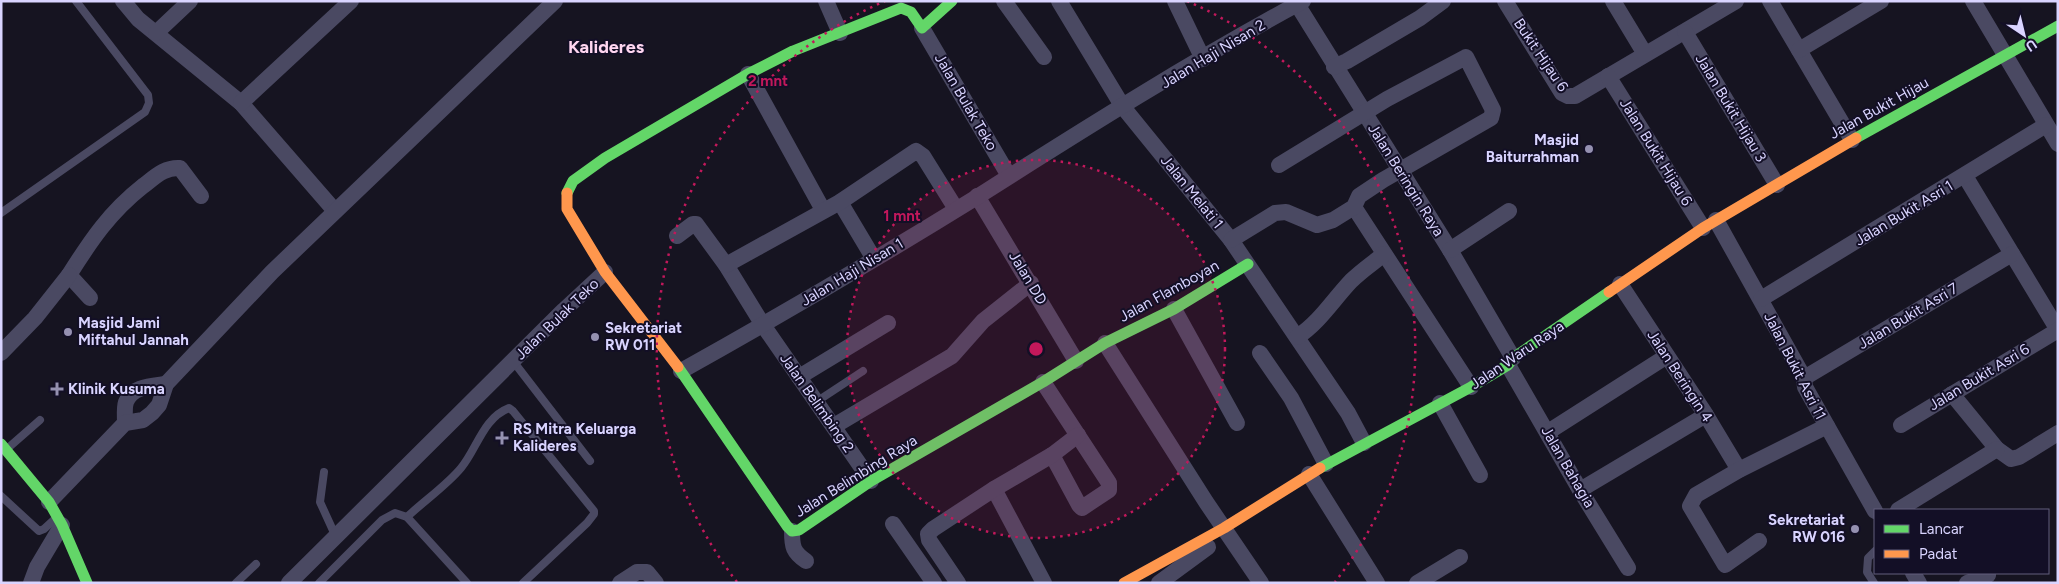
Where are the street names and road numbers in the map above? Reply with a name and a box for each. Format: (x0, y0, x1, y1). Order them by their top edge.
street label: Bukit Hijau 6 (1510, 15, 1572, 96)
street label: Jalan Haji Nisan 2 (1157, 16, 1269, 92)
street label: Jalan Bulak Teko (931, 50, 1001, 154)
street label: Jalan Bukit Hijau 3 (1692, 51, 1770, 165)
street label: Jalan Bukit Hijau (1826, 73, 1932, 143)
street label: Jalan Bukit Hijau 6 (1616, 95, 1697, 209)
street label: Jalan Beringin Raya (1364, 120, 1448, 240)
street label: Jalan Melati 1 (1157, 152, 1227, 232)
street label: Jalan Bukit Asri 1 (1852, 177, 1956, 249)
street label: Jalan Haji Nisan 1 (797, 234, 907, 310)
street label: Jalan DD (1005, 248, 1051, 308)
street label: Jalan Flamboyan (1116, 256, 1222, 326)
street label: Jalan Bulak Teko (511, 274, 603, 363)
street label: Jalan Bukit Asri 7 (1855, 279, 1961, 353)
street label: Jalan Bukit Asri 11 (1760, 309, 1830, 423)
street label: Jalan Waru Raya (1467, 317, 1567, 393)
street label: Jalan Beringin 4 (1643, 326, 1717, 426)
street label: Jalan Bukit Asri 6 (1926, 340, 2033, 414)
street label: Jalan Belimbing 2 (776, 350, 858, 456)
street label: Jalan Bahagia (1537, 423, 1599, 511)
street label: Jalan Belimbing Raya (792, 431, 920, 521)

